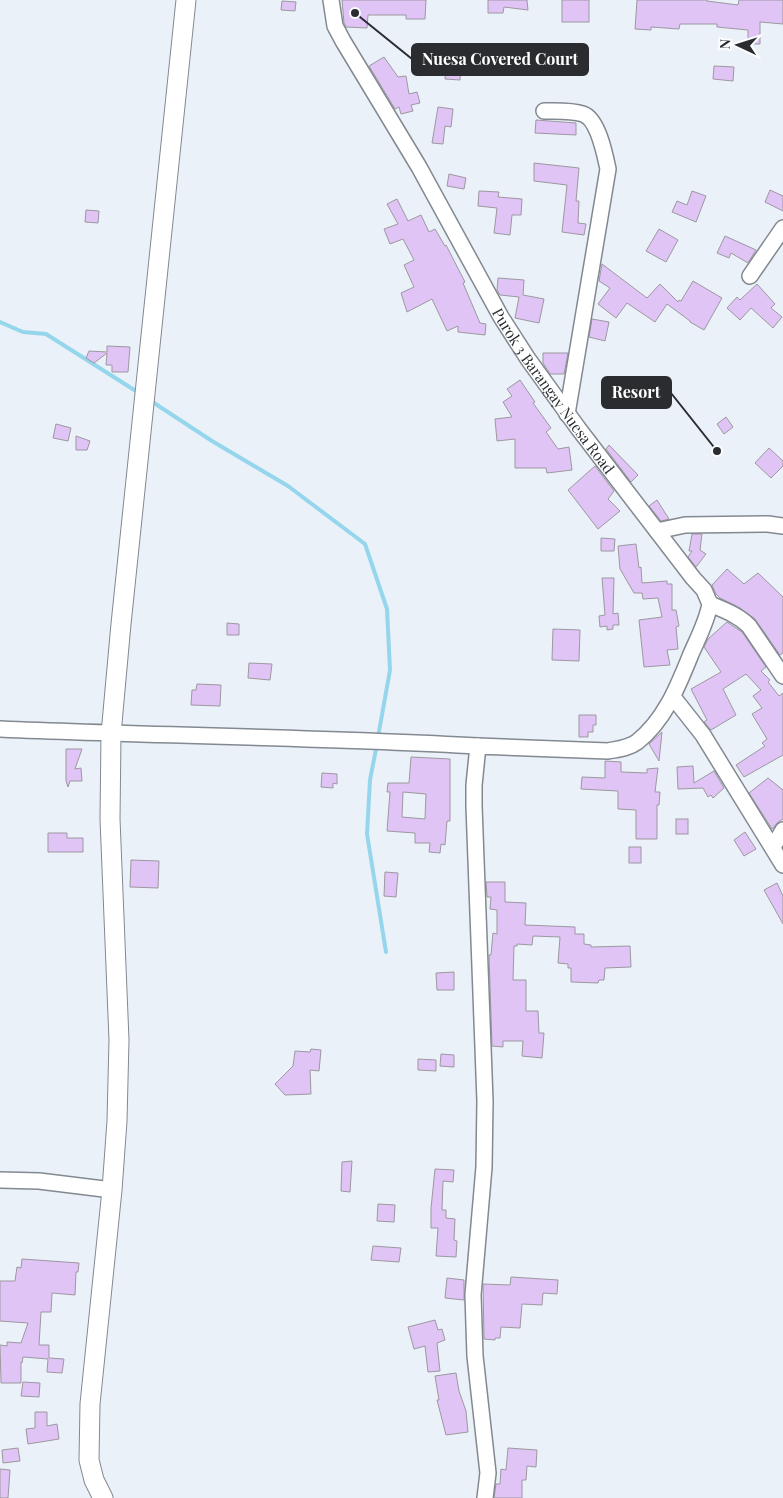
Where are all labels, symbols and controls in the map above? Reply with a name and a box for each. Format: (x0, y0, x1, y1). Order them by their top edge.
north arrow (713, 20, 763, 70)
text: N (715, 38, 734, 50)
callout: Nuesa Covered Court (412, 44, 588, 75)
text: Nuesa Covered Court (422, 48, 578, 69)
street label: Purok 3 Barangay Nuesa Road (488, 304, 620, 478)
callout: Resort (602, 377, 671, 408)
text: Resort (612, 381, 661, 402)

